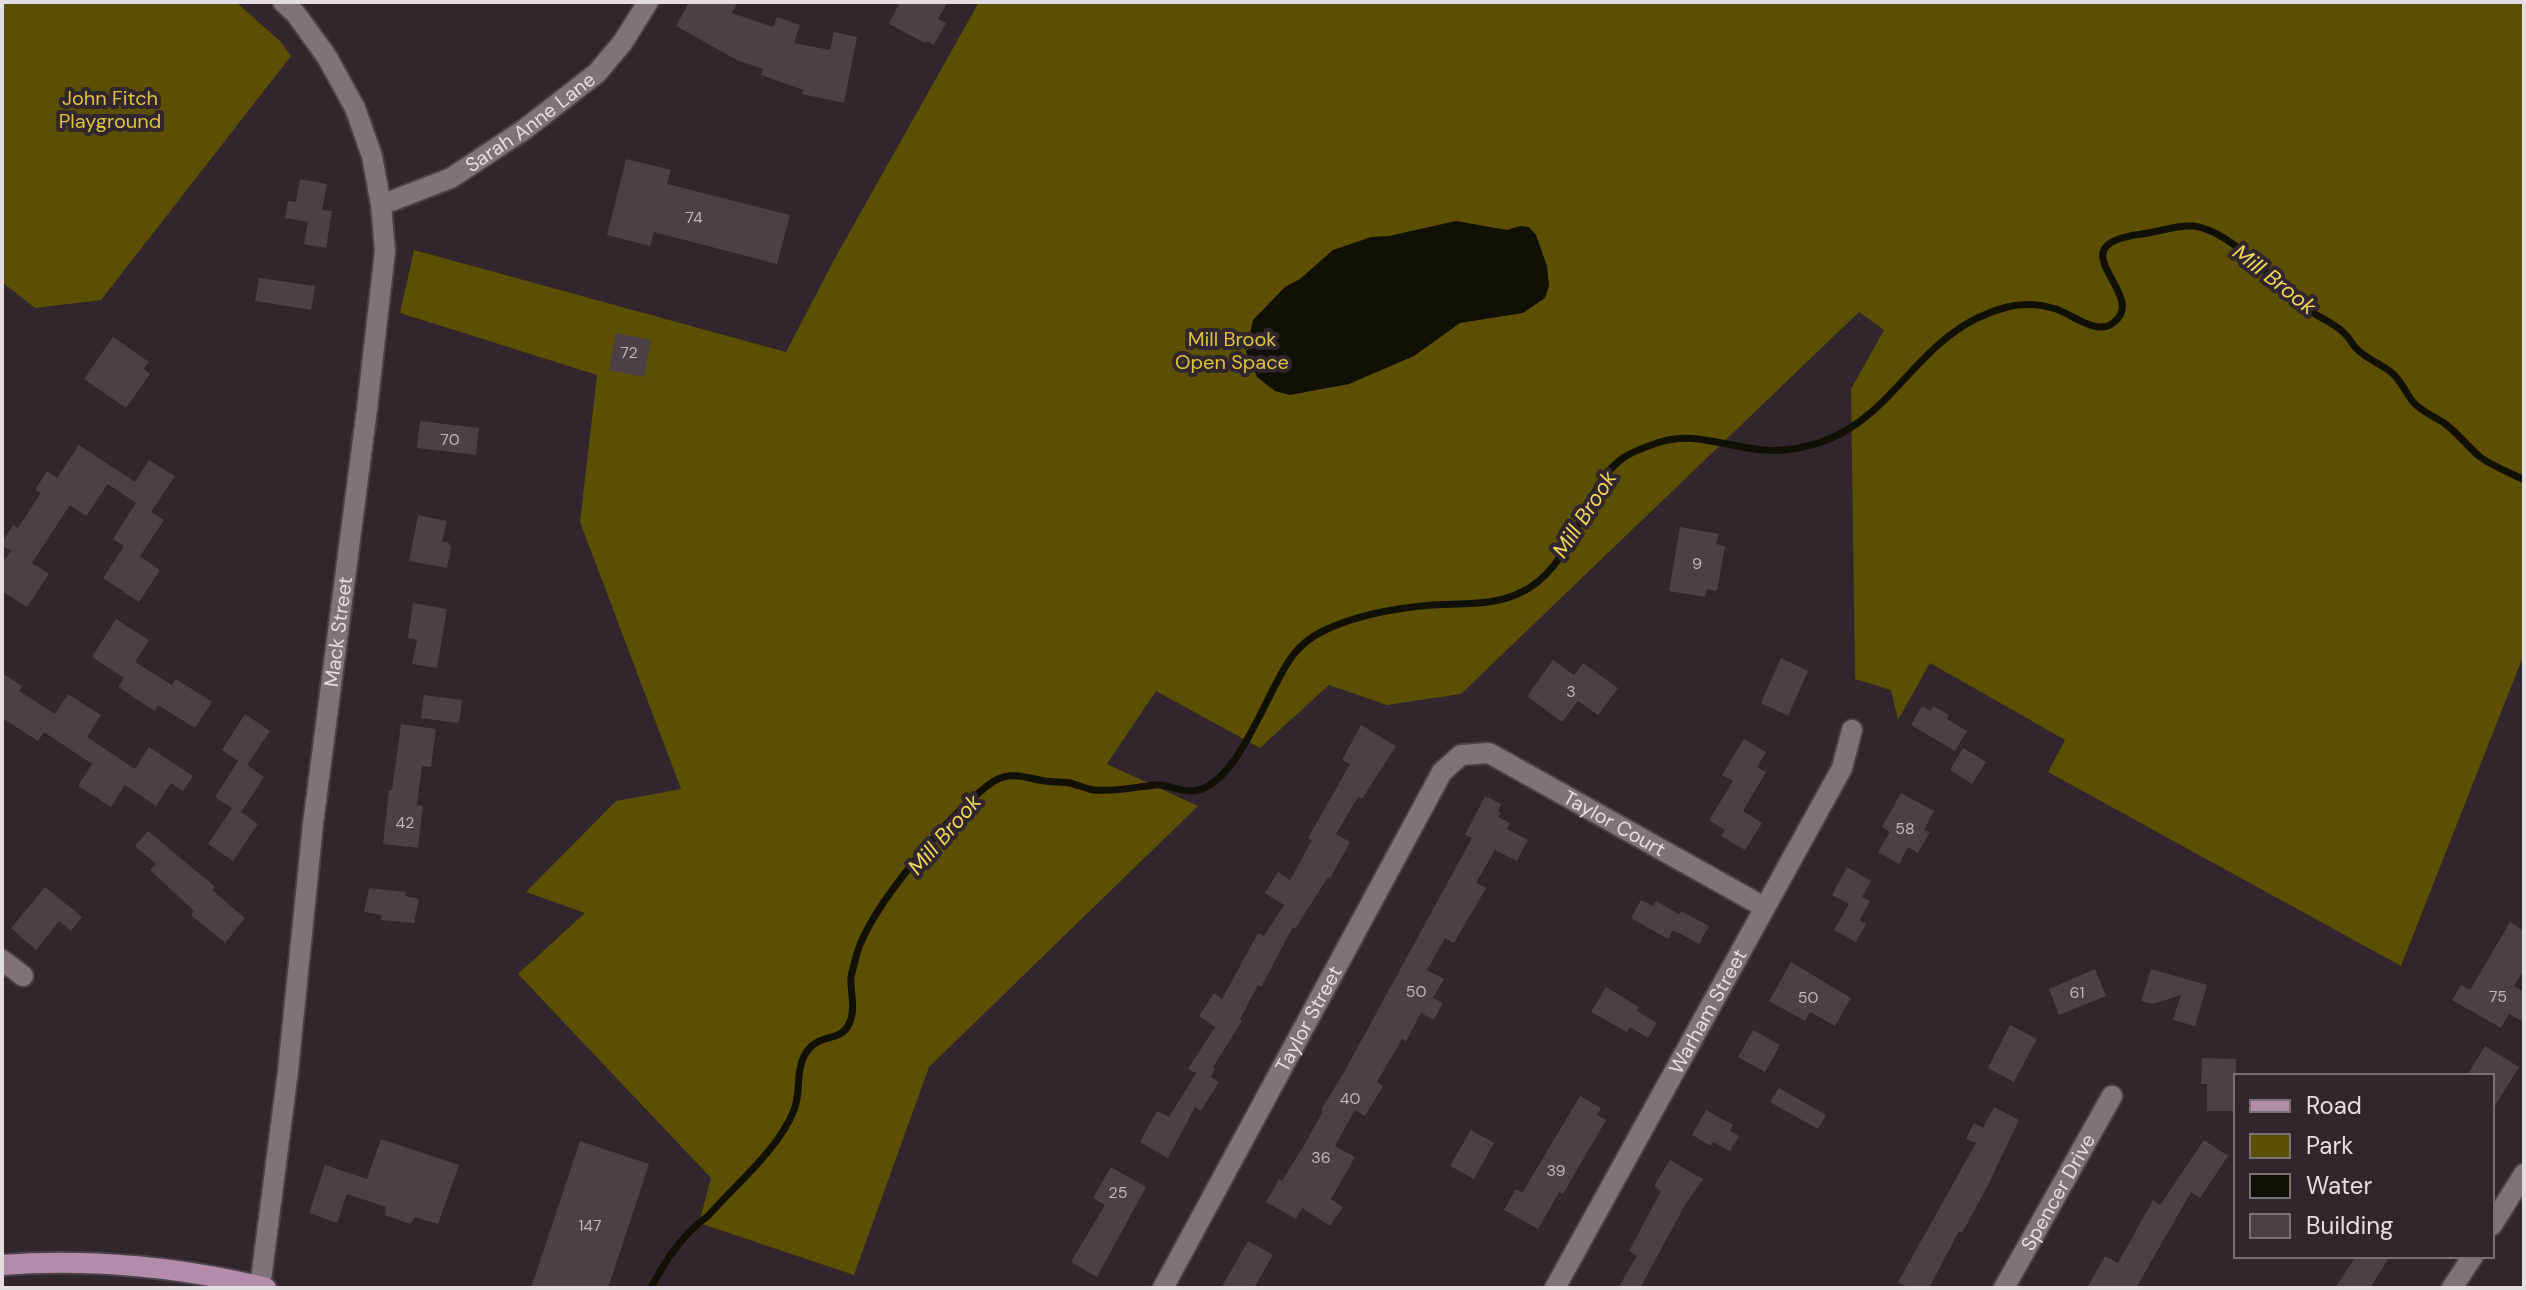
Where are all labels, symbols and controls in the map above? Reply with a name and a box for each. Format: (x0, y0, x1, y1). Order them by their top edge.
street label: Sarah Anne Lane (460, 66, 601, 178)
park label: John Fitch Playground (59, 85, 161, 134)
house number: 74 (685, 207, 703, 228)
water label: Mill Brook (2227, 238, 2323, 322)
park label: Mill Brook Open Space (1175, 326, 1289, 375)
house number: 72 (620, 342, 638, 363)
house number: 70 (440, 429, 460, 450)
water label: Mill Brook (1545, 465, 1624, 563)
house number: 9 (1692, 553, 1702, 574)
street label: Mack Street (318, 575, 358, 689)
house number: 3 (1566, 681, 1576, 702)
street label: Taylor Court (1559, 784, 1670, 862)
water label: Mill Brook (901, 787, 988, 881)
house number: 42 (396, 812, 414, 833)
house number: 58 (1895, 818, 1915, 839)
street label: Warham Street (1663, 944, 1753, 1078)
street label: Taylor Street (1269, 961, 1348, 1077)
house number: 50 (1406, 981, 1426, 1002)
house number: 61 (2069, 982, 2085, 1003)
house number: 75 (2489, 986, 2507, 1007)
house number: 50 (1798, 987, 1818, 1008)
legend (2234, 1074, 2494, 1258)
house number: 40 (1340, 1088, 1360, 1109)
text: Road (2306, 1090, 2362, 1121)
street label: Spencer Drive (2015, 1129, 2101, 1255)
text: Park (2306, 1130, 2353, 1161)
house number: 36 (1311, 1147, 1331, 1168)
house number: 39 (1546, 1160, 1566, 1181)
text: Water (2306, 1170, 2372, 1201)
house number: 25 (1109, 1182, 1127, 1203)
text: Building (2306, 1210, 2393, 1241)
house number: 147 (578, 1215, 602, 1236)

